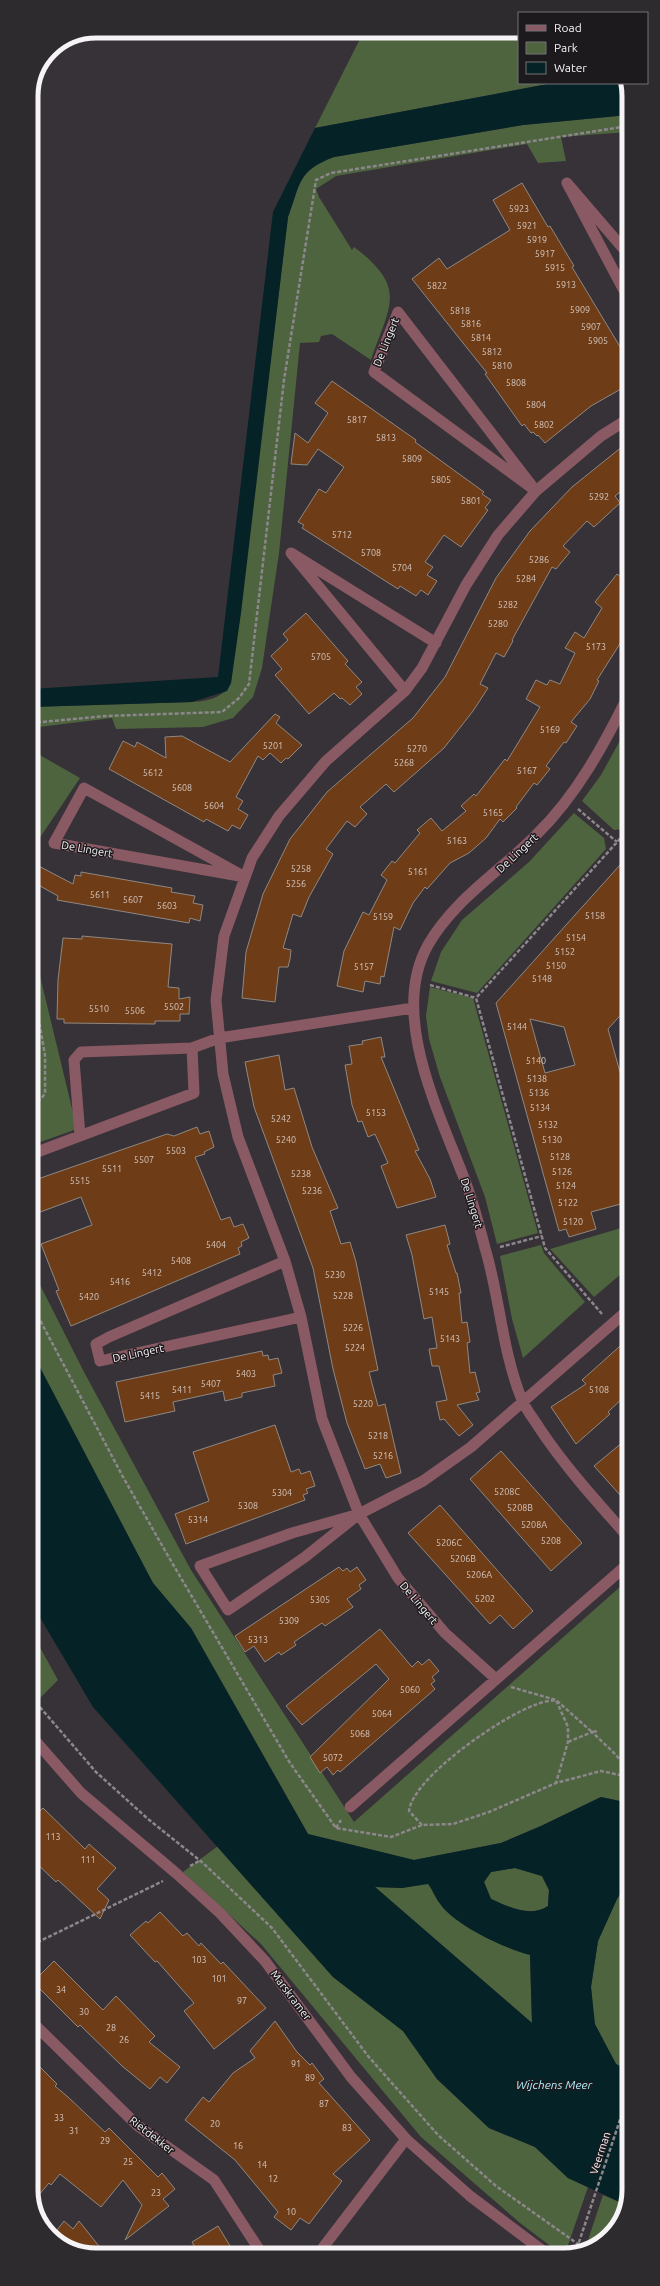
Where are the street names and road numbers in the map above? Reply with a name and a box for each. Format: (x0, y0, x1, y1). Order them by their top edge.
street label: De Lingert (371, 315, 402, 368)
street label: De Lingert (494, 830, 541, 875)
street label: De Lingert (60, 839, 114, 860)
street label: De Lingert (459, 1176, 486, 1230)
street label: De Lingert (111, 1342, 165, 1364)
street label: De Lingert (398, 1579, 441, 1627)
street label: Marskramer (268, 1968, 314, 2023)
street label: Rietdekker (127, 2114, 177, 2157)
street label: Veerman (587, 2130, 613, 2176)

